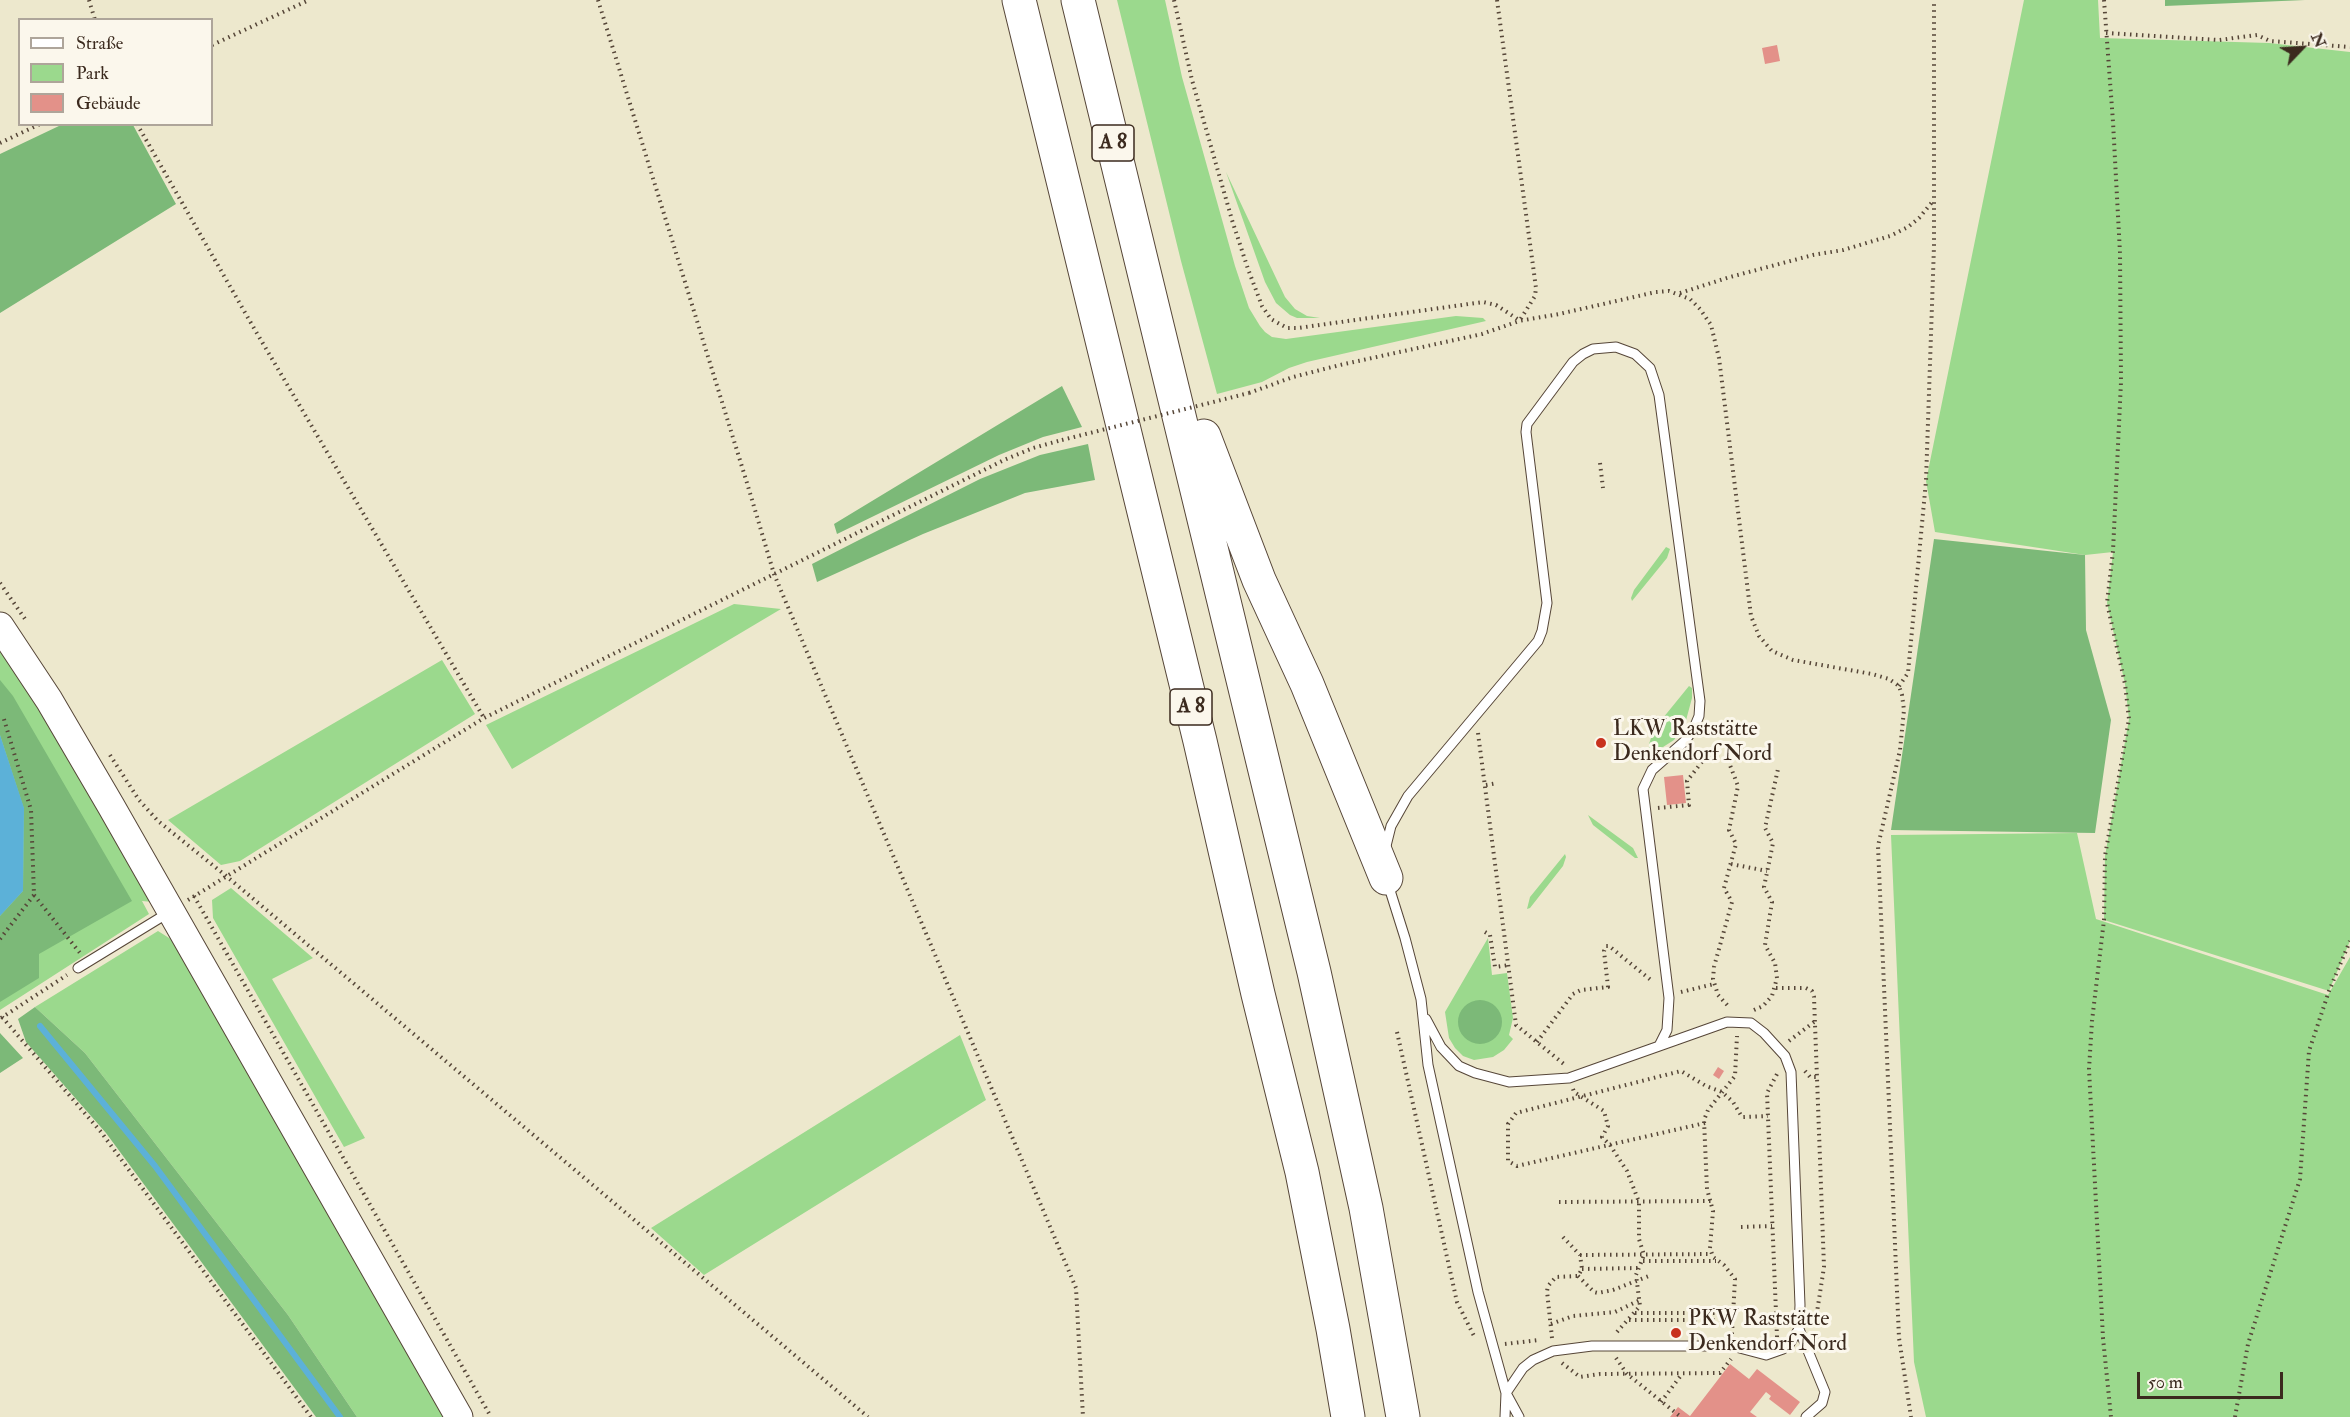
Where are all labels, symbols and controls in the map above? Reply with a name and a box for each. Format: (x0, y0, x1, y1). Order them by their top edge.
legend (18, 18, 213, 126)
north arrow (2272, 18, 2332, 78)
text: N (2306, 30, 2330, 51)
text: Straße (76, 32, 123, 55)
text: Park (76, 62, 109, 85)
text: Gebäude (76, 92, 141, 115)
road number: A 8 (1092, 125, 1134, 161)
road number: A 8 (1170, 689, 1212, 725)
place label: LKW Raststätte Denkendorf Nord (1613, 717, 1772, 768)
marker: LKW Raststätte Denkendorf Nord (1594, 736, 1608, 750)
place label: PKW Raststätte Denkendorf Nord (1688, 1307, 1847, 1358)
marker: PKW Raststätte Denkendorf Nord (1669, 1326, 1683, 1340)
scale bar (2140, 1360, 2286, 1398)
text: 50 m (2148, 1371, 2183, 1394)

